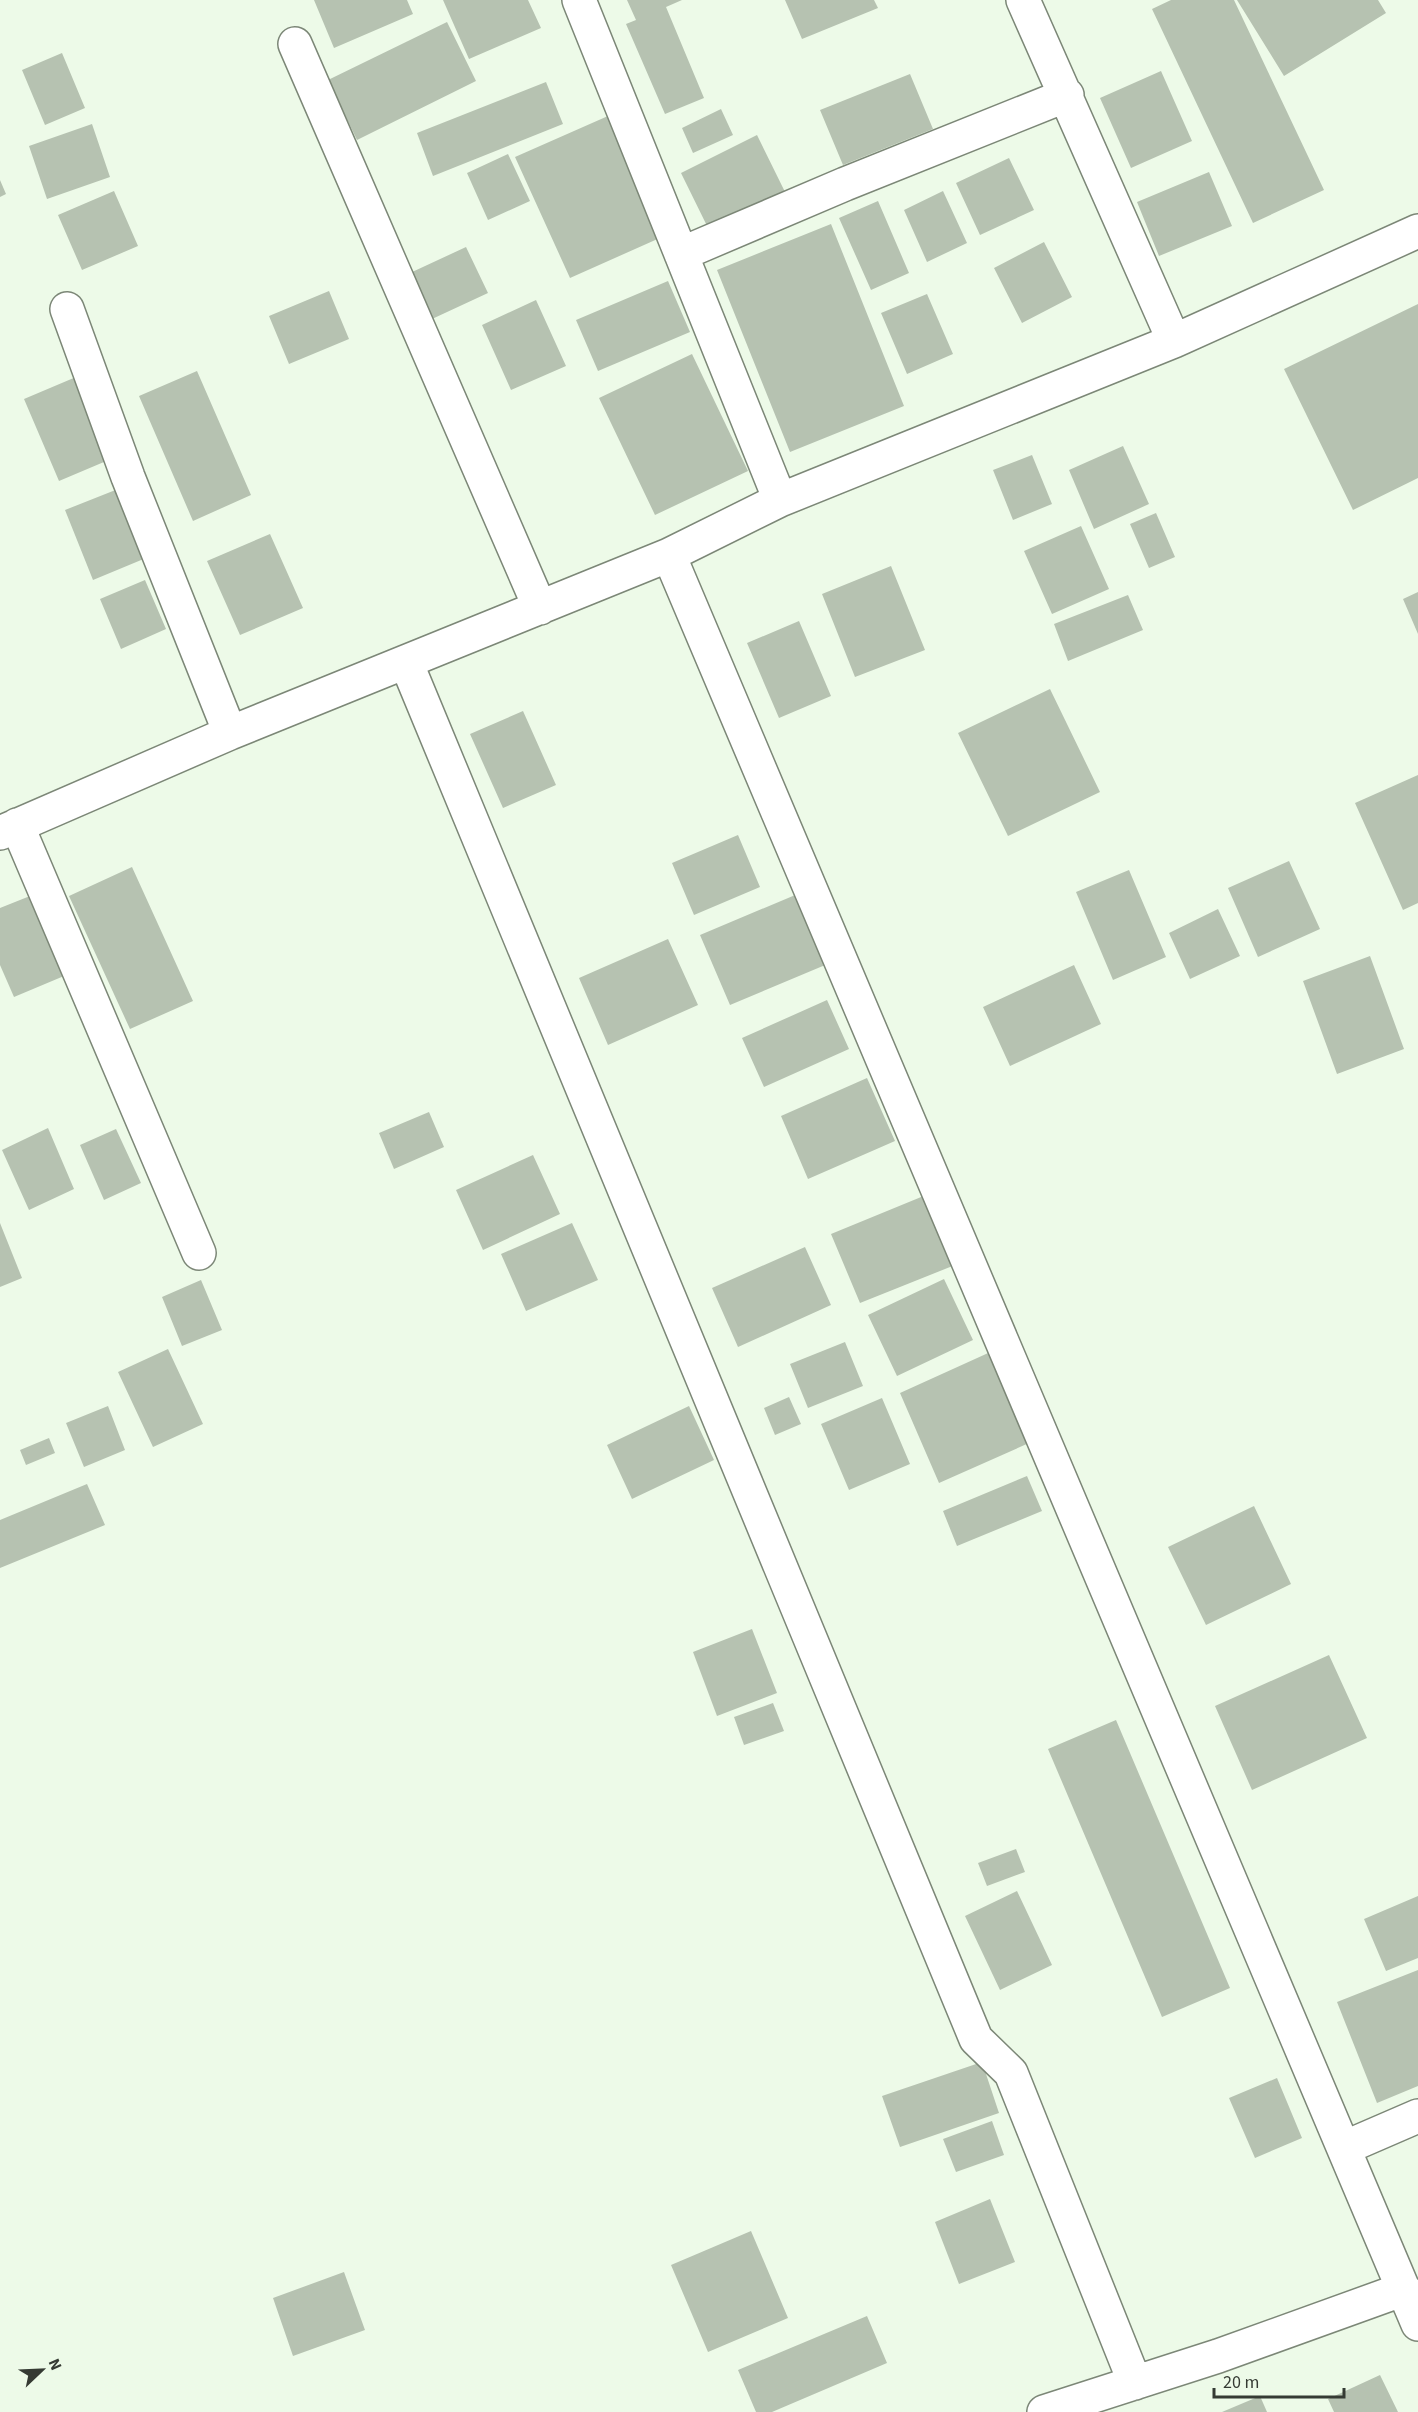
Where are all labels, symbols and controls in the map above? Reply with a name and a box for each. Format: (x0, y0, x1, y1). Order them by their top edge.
north arrow (12, 2340, 72, 2400)
text: N (43, 2355, 67, 2374)
scale bar (1214, 2361, 1344, 2399)
text: 20 m (1223, 2370, 1259, 2395)

